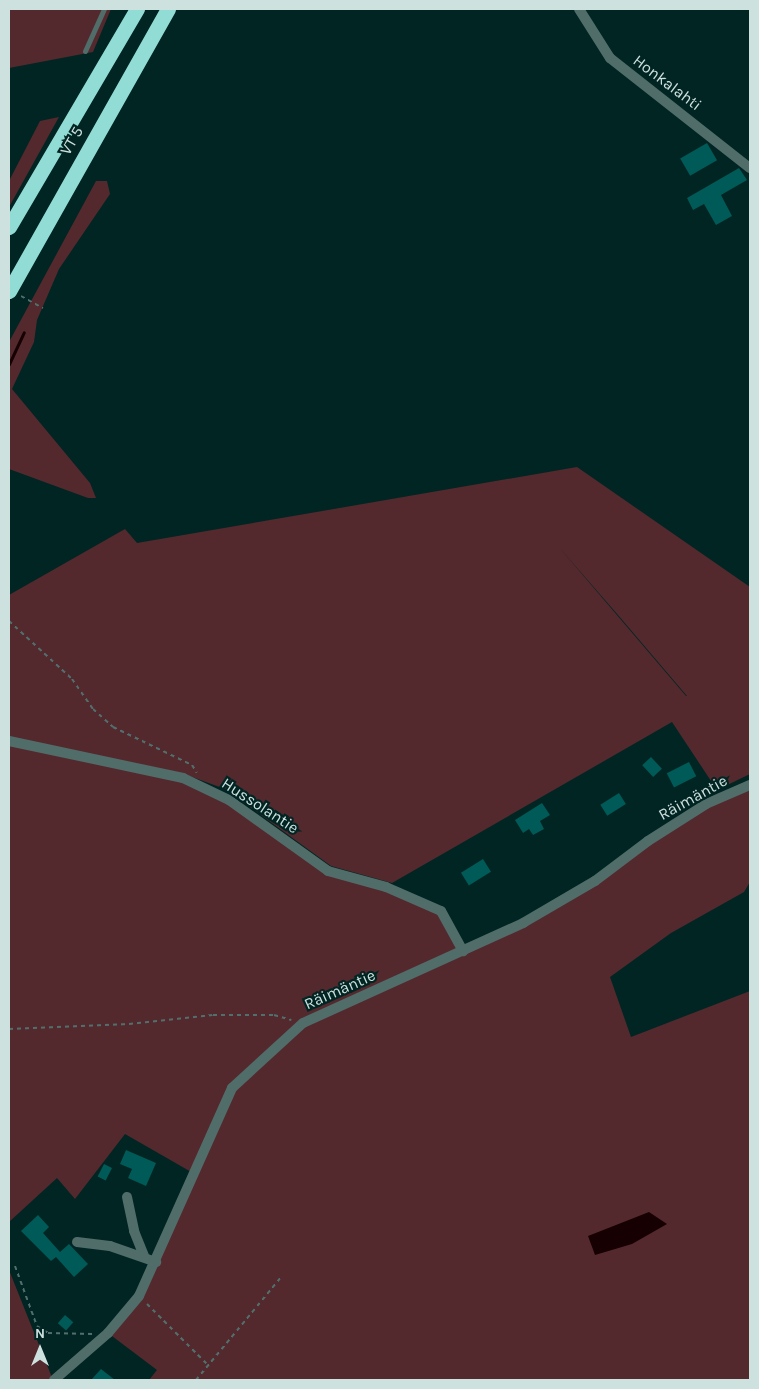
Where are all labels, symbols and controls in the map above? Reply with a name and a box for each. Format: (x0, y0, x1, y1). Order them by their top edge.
street label: Honkalahti (629, 51, 705, 115)
street label: VT 5 (56, 123, 88, 159)
street label: Räimäntie (655, 771, 731, 825)
street label: Hussolantie (218, 774, 302, 838)
street label: Räimäntie (301, 966, 379, 1014)
north arrow (15, 1324, 65, 1374)
text: N (35, 1325, 45, 1342)

